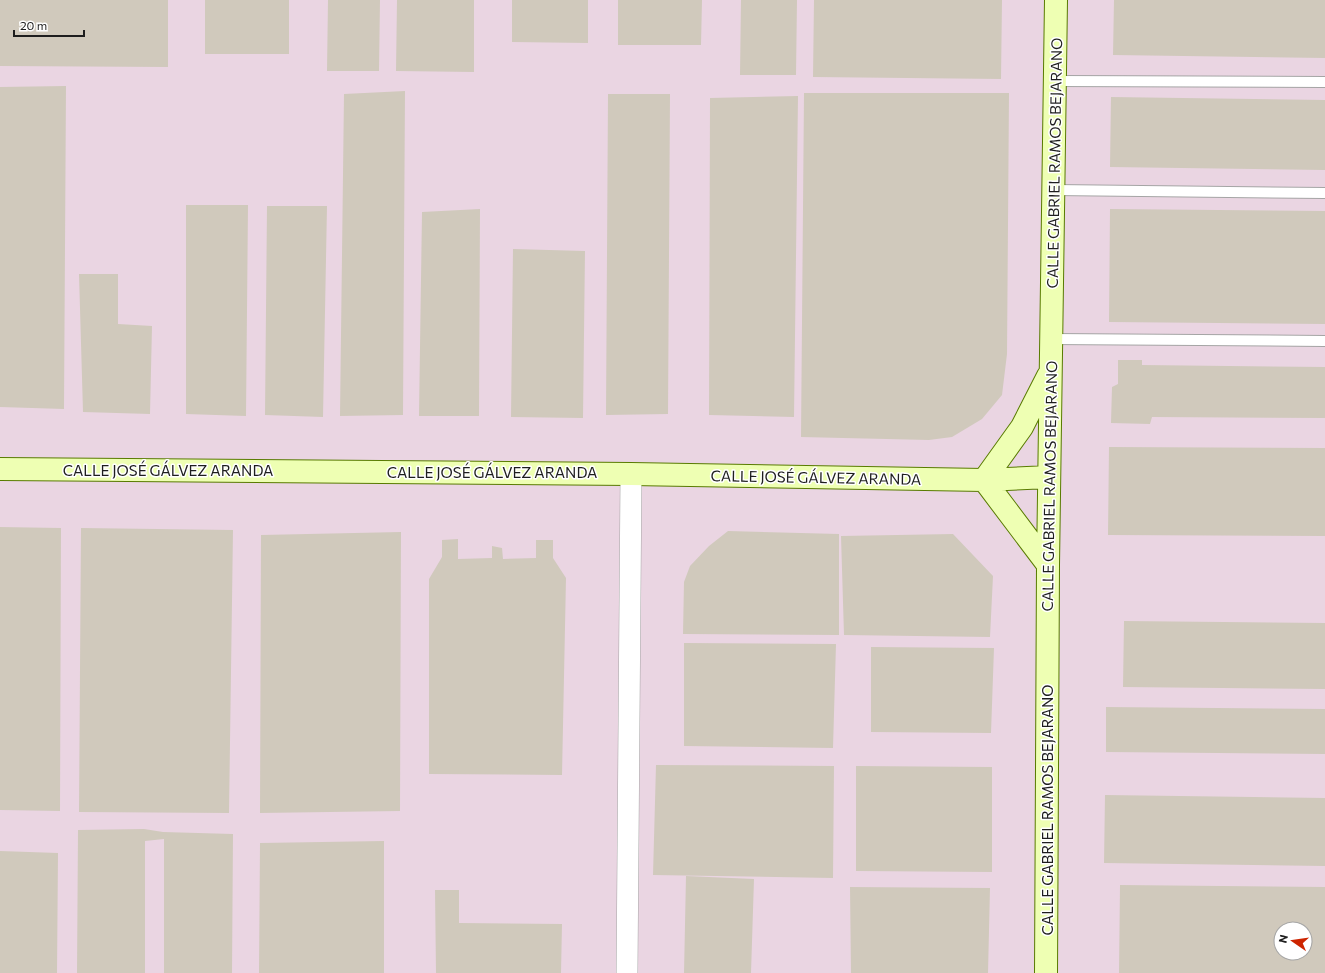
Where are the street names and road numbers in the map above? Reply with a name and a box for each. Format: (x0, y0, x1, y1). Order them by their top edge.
street label: CALLE GABRIEL RAMOS BEJARANO (1043, 37, 1065, 289)
street label: CALLE GABRIEL RAMOS BEJARANO (1038, 360, 1060, 612)
street label: CALLE JOSÉ GÁLVEZ ARANDA (63, 460, 273, 479)
street label: CALLE JOSÉ GÁLVEZ ARANDA (387, 462, 597, 481)
street label: CALLE JOSÉ GÁLVEZ ARANDA (711, 465, 921, 488)
street label: CALLE GABRIEL RAMOS BEJARANO (1038, 685, 1056, 935)

